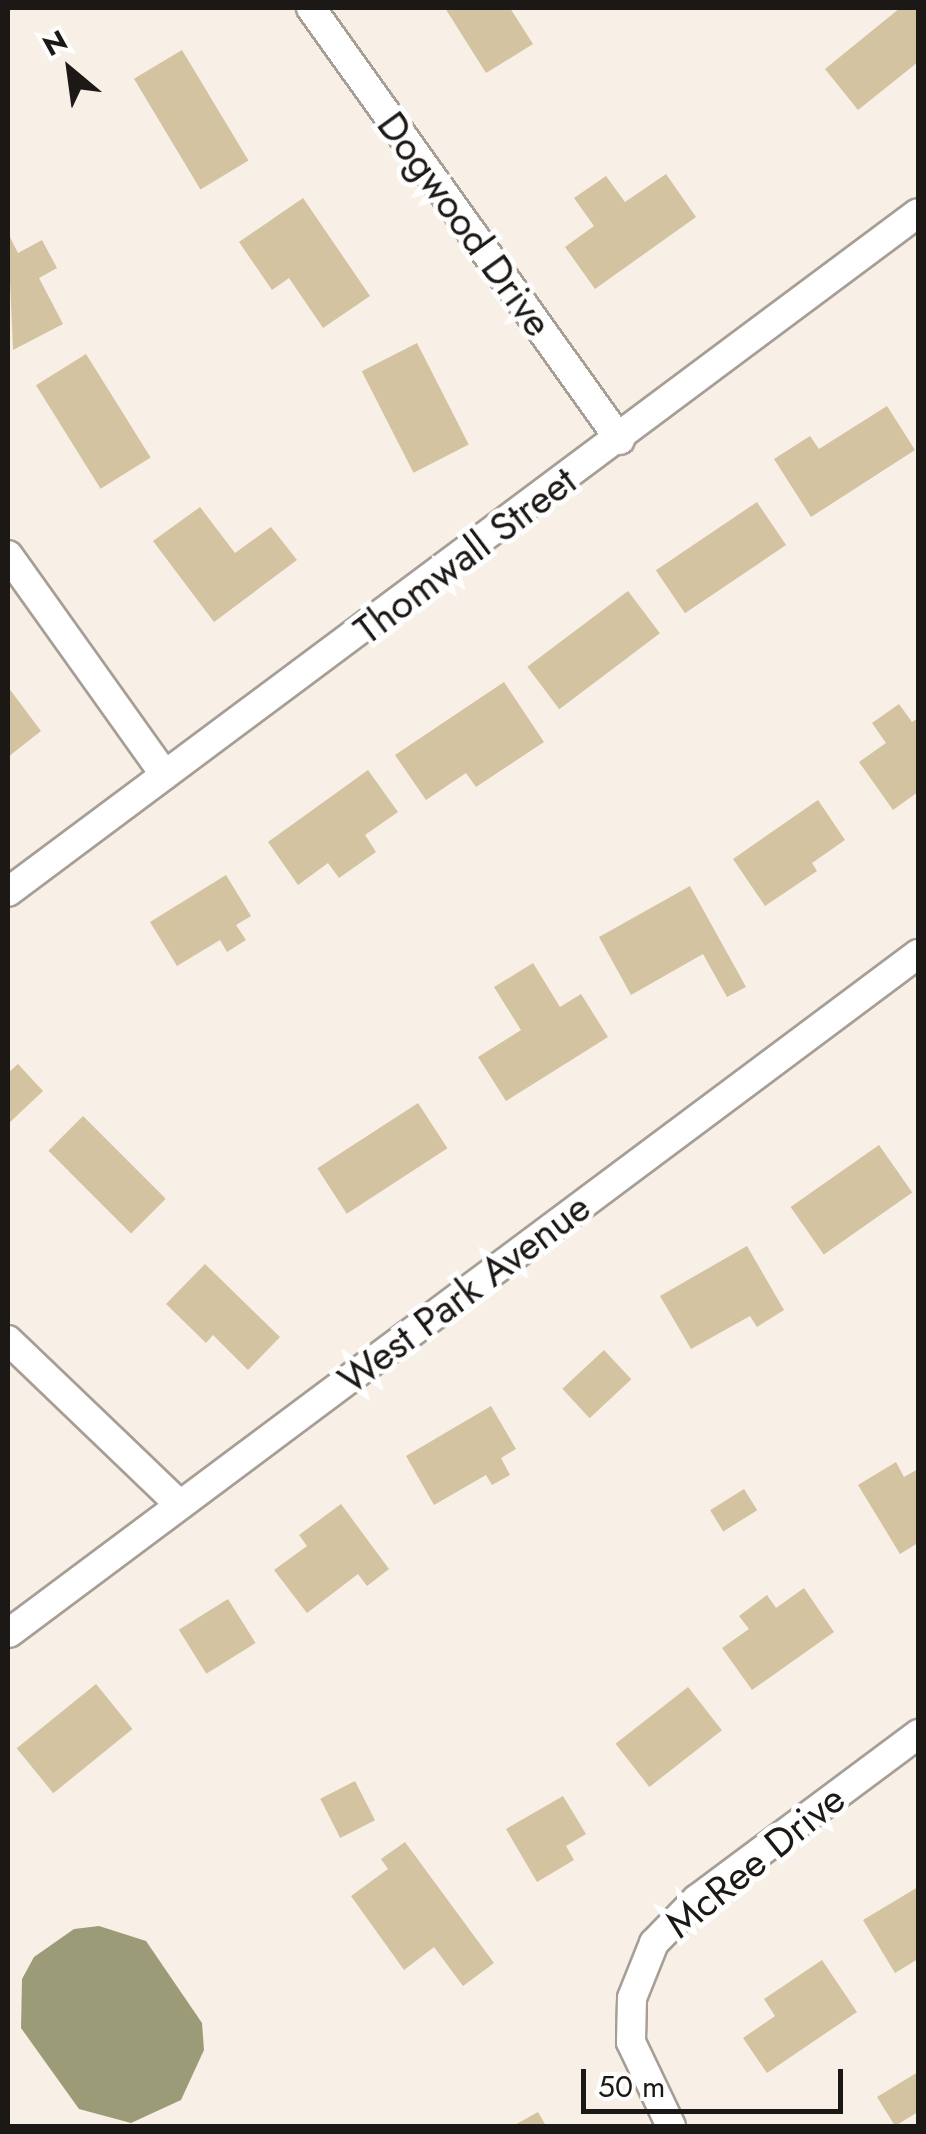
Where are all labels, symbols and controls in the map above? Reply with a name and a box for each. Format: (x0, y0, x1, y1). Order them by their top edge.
north arrow (20, 20, 120, 120)
text: N (36, 20, 75, 67)
street label: Dogwood Drive (367, 102, 563, 346)
street label: Thomwall Street (345, 456, 585, 654)
street label: West Park Avenue (329, 1183, 599, 1403)
street label: McRee Drive (656, 1774, 854, 1948)
scale bar (586, 2049, 848, 2111)
text: 50 m (598, 2065, 665, 2108)

